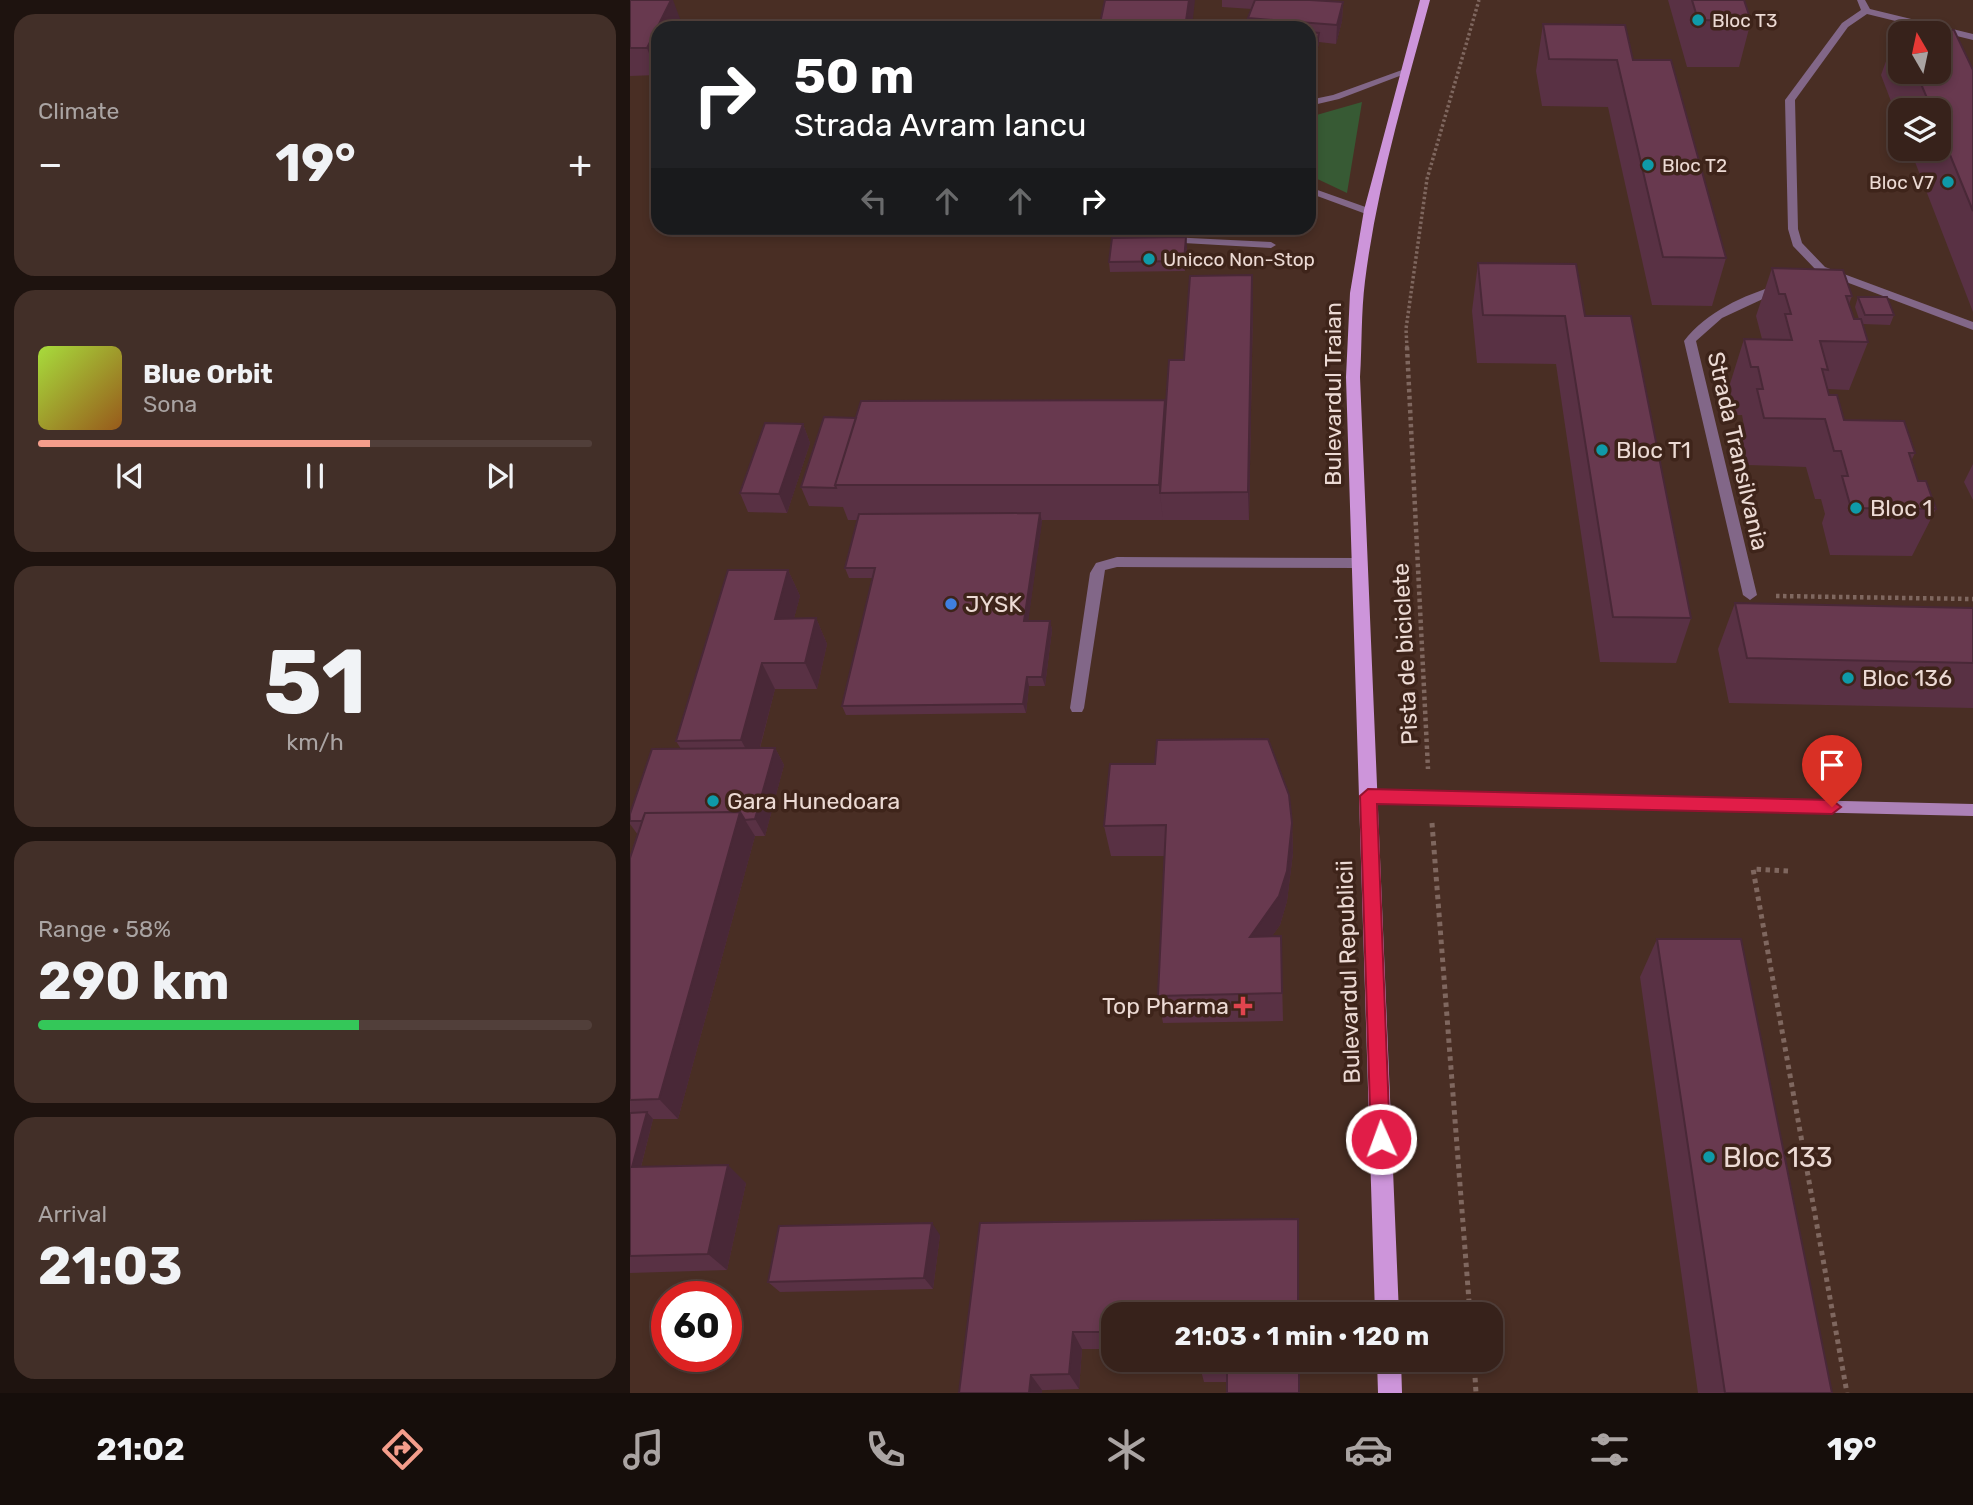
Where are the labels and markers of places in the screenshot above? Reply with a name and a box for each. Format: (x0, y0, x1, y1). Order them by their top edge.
place label: Bloc T3 (1712, 9, 1777, 32)
marker: Bloc T3 (1690, 12, 1706, 28)
place label: Bloc T2 (1662, 154, 1727, 177)
marker: Bloc T2 (1640, 157, 1656, 173)
place label: Bloc V7 (1869, 171, 1934, 194)
marker: Bloc V7 (1940, 174, 1956, 190)
place label: Unicco Non-Stop (1163, 248, 1315, 271)
marker: Unicco Non-Stop (1141, 251, 1157, 267)
place label: Bloc T1 (1616, 436, 1691, 464)
marker: Bloc T1 (1594, 442, 1610, 458)
place label: Bloc 1 (1870, 494, 1932, 522)
marker: Bloc 1 (1848, 500, 1864, 516)
place label: JYSK (965, 590, 1022, 618)
marker: JYSK (943, 596, 959, 612)
place label: Bloc 136 (1862, 664, 1952, 692)
marker: Bloc 136 (1840, 670, 1856, 686)
pin (1802, 735, 1862, 807)
place label: Gara Hunedoara (727, 787, 900, 815)
marker: Gara Hunedoara (705, 793, 721, 809)
place label: Top Pharma (1102, 992, 1229, 1020)
marker: Top Pharma (1235, 998, 1251, 1014)
place label: Bloc 133 (1723, 1141, 1833, 1174)
marker: Bloc 133 (1701, 1149, 1717, 1165)

